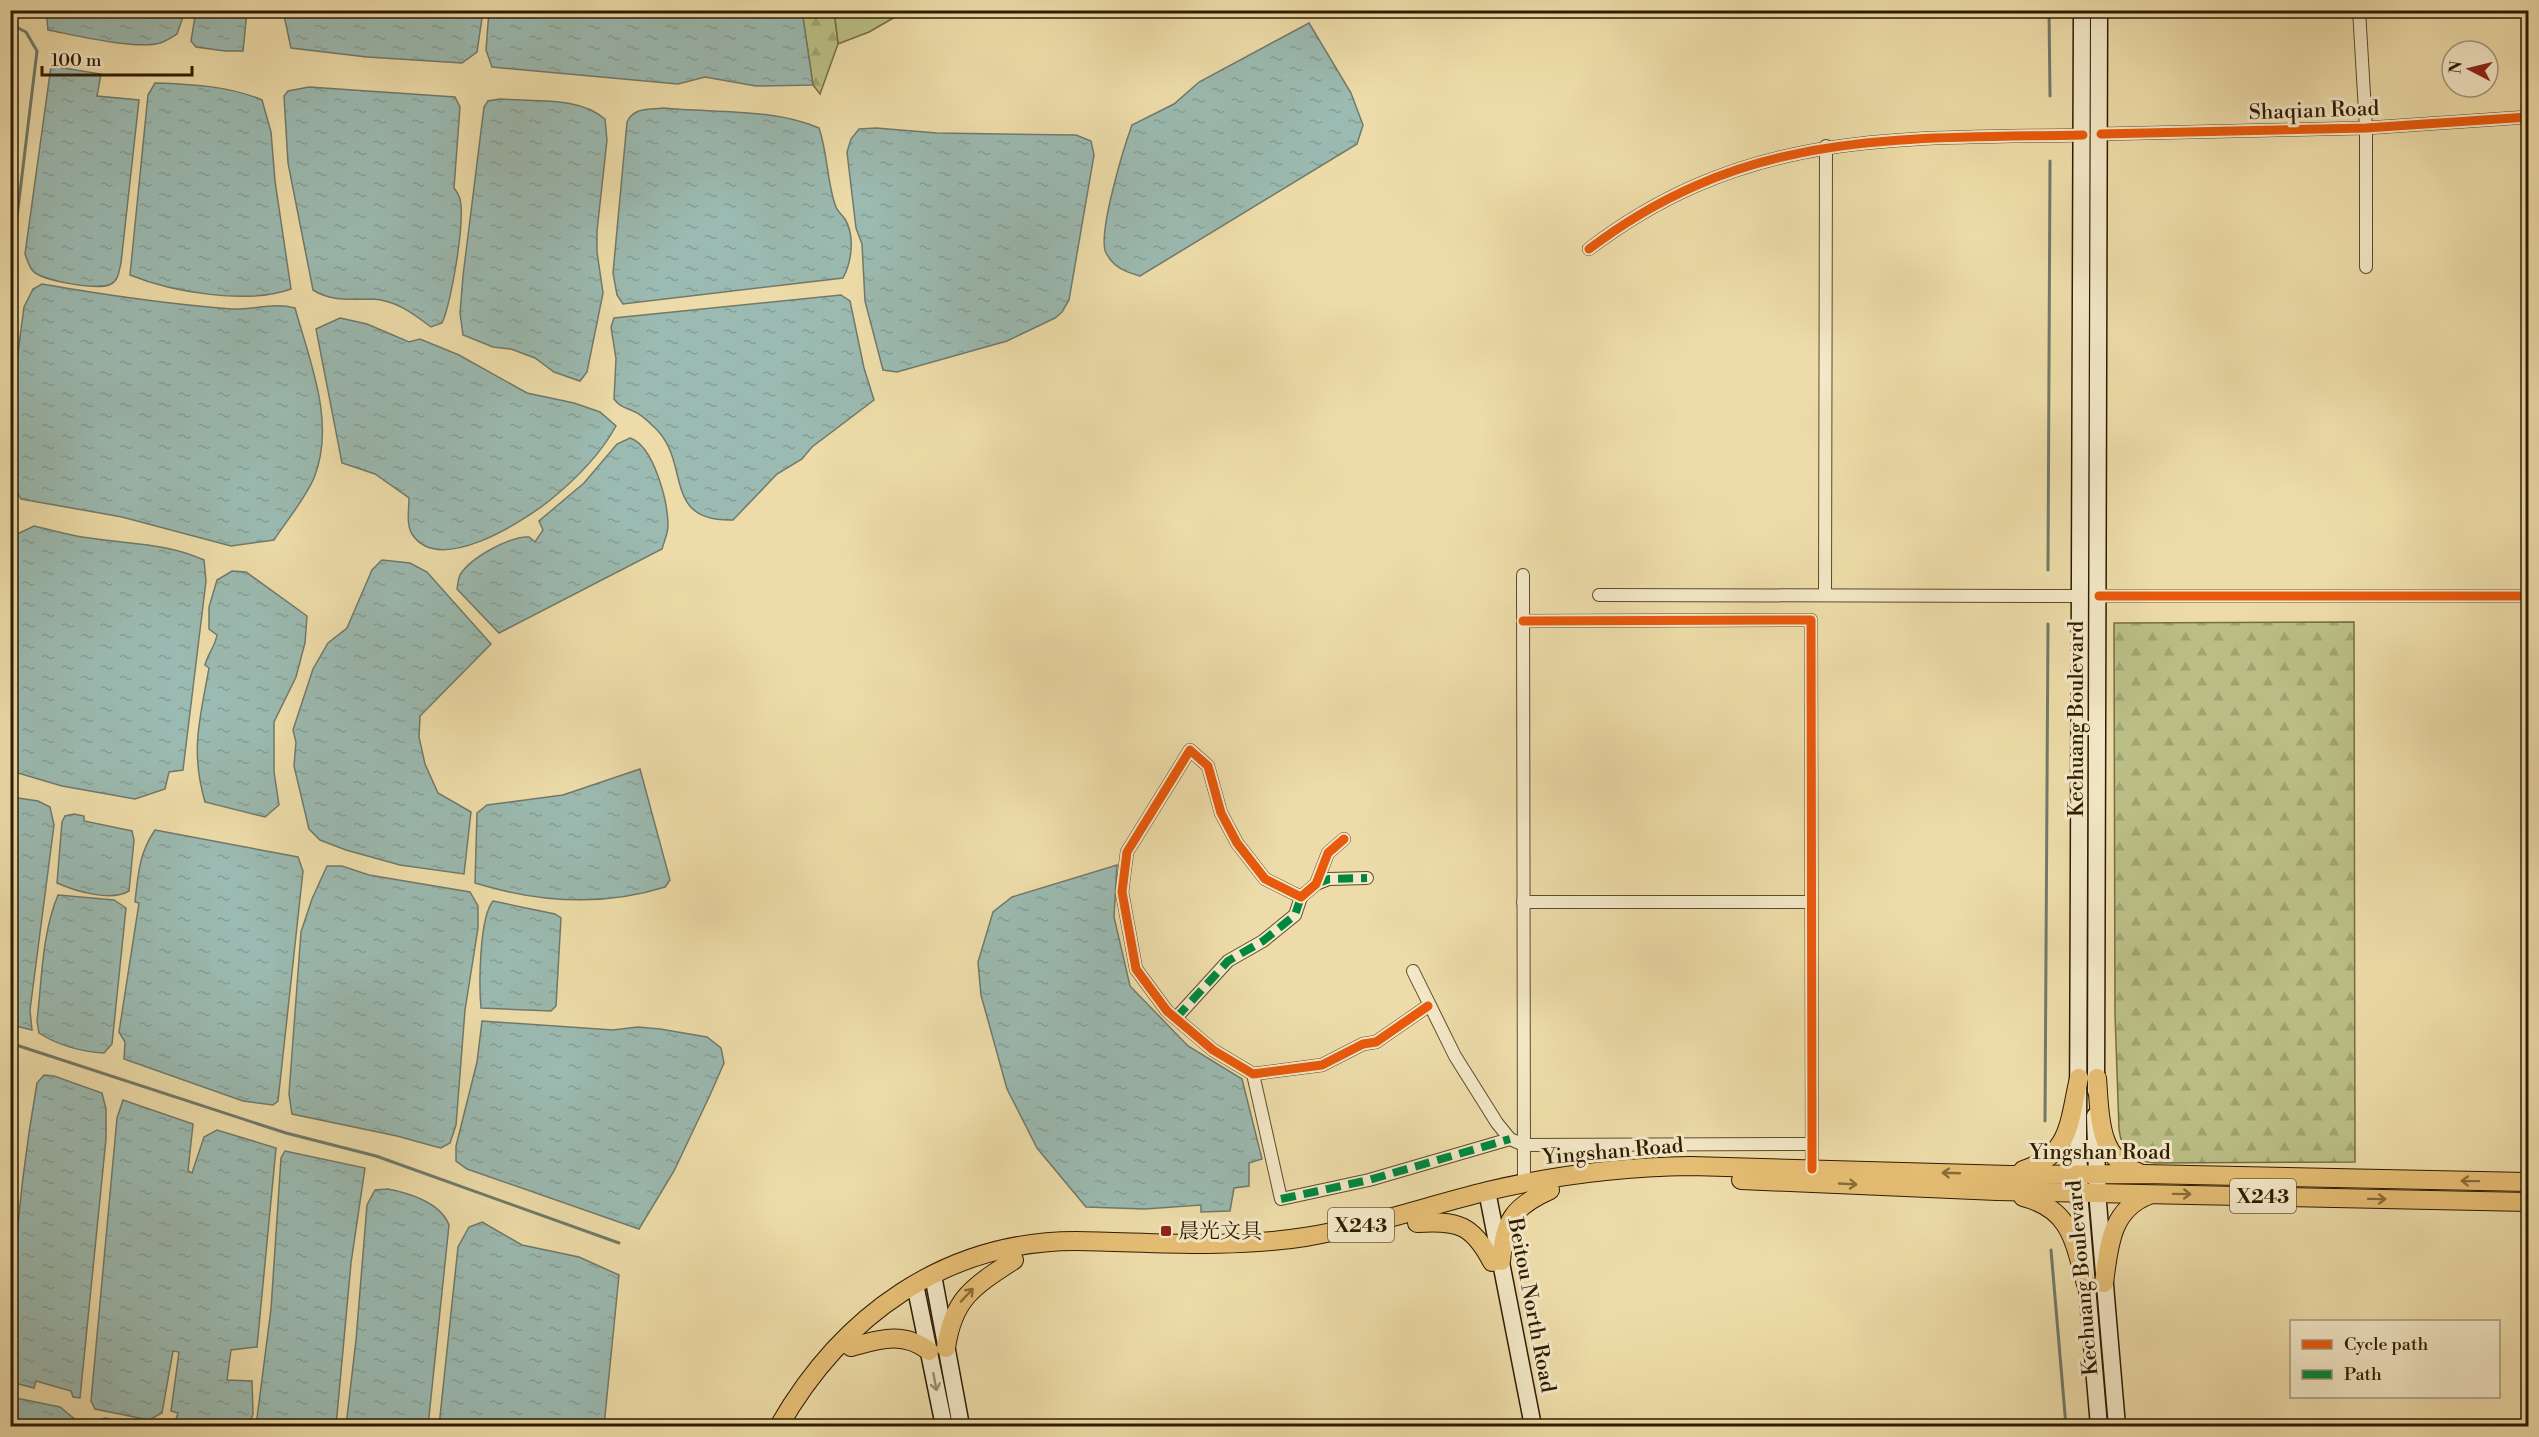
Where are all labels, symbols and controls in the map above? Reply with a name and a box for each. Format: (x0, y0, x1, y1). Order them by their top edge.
scale bar (42, 39, 192, 77)
north arrow (2440, 39, 2500, 99)
text: 100 m (51, 49, 102, 72)
text: N (2445, 59, 2467, 75)
street label: Shaqian Road (2248, 96, 2380, 126)
street label: Kechuang Boulevard (2064, 621, 2090, 817)
street label: Yingshan Road (1541, 1133, 1685, 1171)
street label: Yingshan Road (2028, 1140, 2171, 1166)
one-way arrow (1942, 1167, 1962, 1179)
one-way arrow (2461, 1175, 2481, 1187)
one-way arrow (1838, 1179, 1858, 1190)
street label: Kechuang Boulevard (2061, 1179, 2104, 1377)
road number: X243 (2230, 1179, 2296, 1213)
one-way arrow (2171, 1189, 2191, 1200)
one-way arrow (2366, 1193, 2386, 1204)
road number: X243 (1328, 1208, 1394, 1242)
street label: Beitou North Road (1501, 1215, 1561, 1395)
place label: 晨光文具 (1178, 1219, 1262, 1245)
marker: 晨光文具 (1159, 1224, 1173, 1238)
one-way arrow (959, 1288, 974, 1303)
legend (2290, 1320, 2500, 1398)
text: Cycle path (2344, 1333, 2428, 1356)
text: Path (2344, 1363, 2382, 1386)
one-way arrow (930, 1372, 941, 1392)

